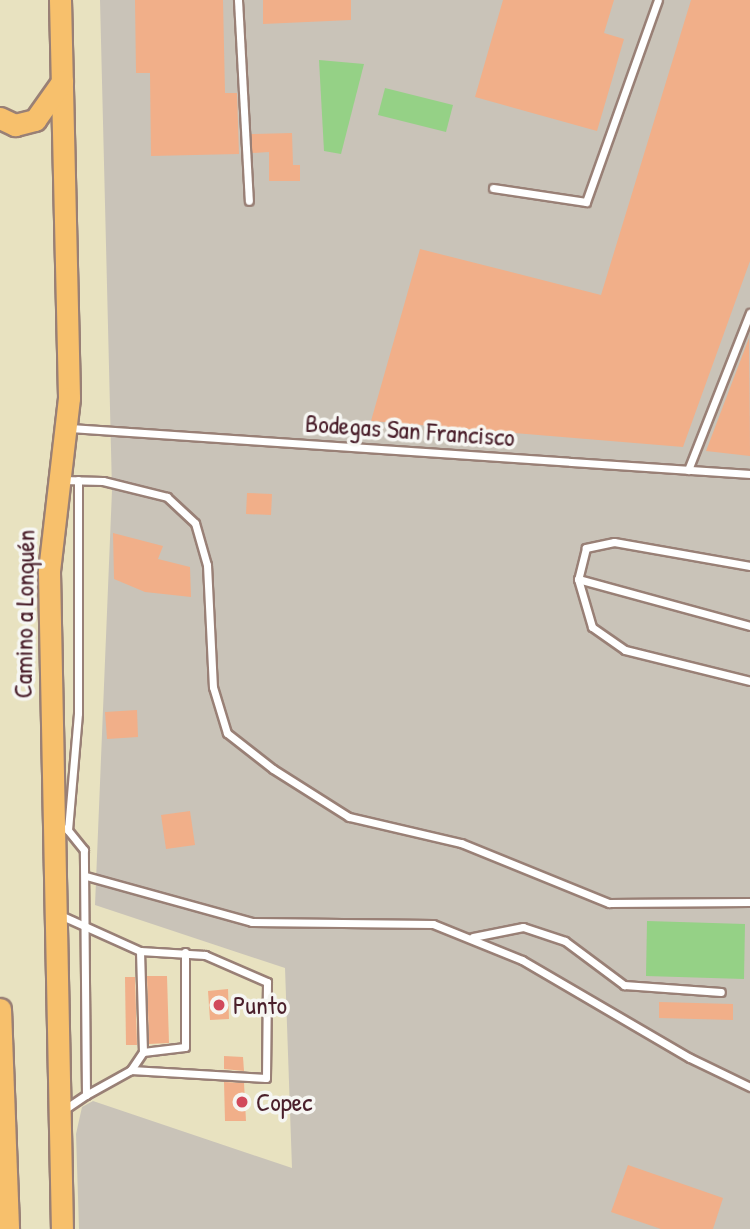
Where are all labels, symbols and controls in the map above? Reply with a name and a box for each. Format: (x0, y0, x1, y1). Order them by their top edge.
street label: Bodegas San Francisco (304, 407, 516, 453)
street label: Camino a Lonquén (7, 529, 41, 699)
place label: Punto (233, 989, 287, 1021)
marker: Punto (211, 997, 227, 1013)
place label: Copec (256, 1086, 312, 1118)
marker: Copec (234, 1094, 250, 1110)

